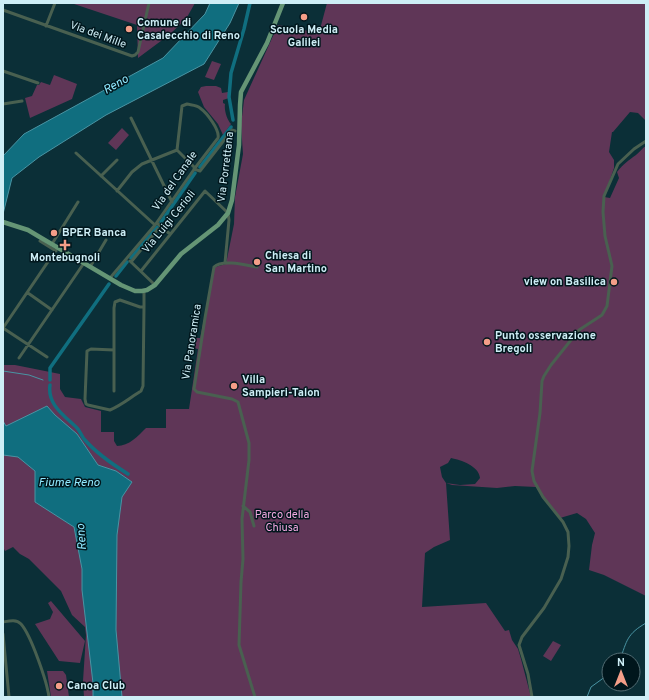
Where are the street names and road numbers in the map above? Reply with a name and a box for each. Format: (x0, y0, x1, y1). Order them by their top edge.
street label: Via dei Mille (68, 18, 128, 52)
street label: Via Porrettana (215, 130, 237, 203)
street label: Via del Canale (149, 148, 201, 214)
street label: Via Luigi Cerioli (139, 188, 199, 256)
street label: Via Panoramica (179, 303, 205, 381)

